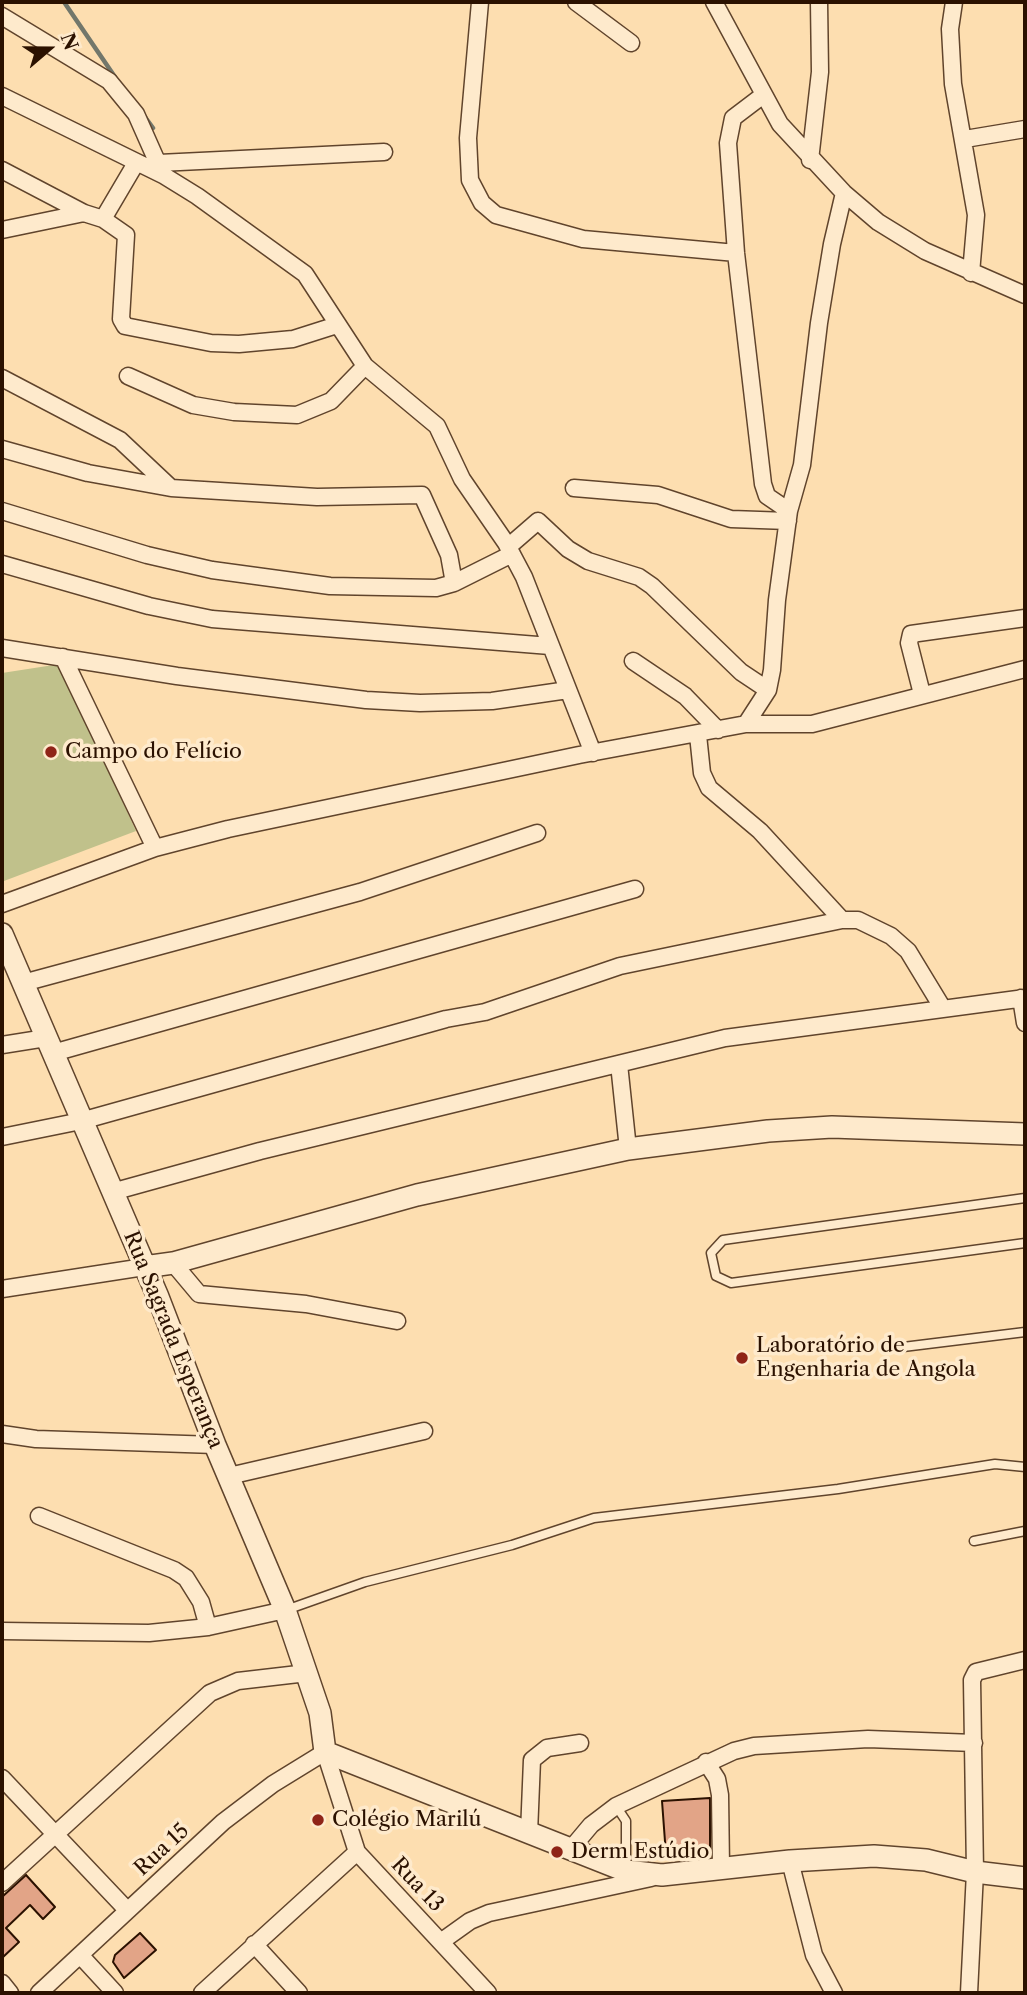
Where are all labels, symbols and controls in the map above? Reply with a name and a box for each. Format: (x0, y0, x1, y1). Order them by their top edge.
north arrow (14, 14, 84, 84)
text: N (56, 30, 83, 53)
place label: Campo do Felício (65, 739, 242, 765)
marker: Campo do Felício (43, 744, 59, 760)
street label: Rua Sagrada Esperança (118, 1228, 228, 1452)
place label: Laboratório de Engenharia de Angola (756, 1333, 976, 1383)
marker: Laboratório de Engenharia de Angola (734, 1350, 750, 1366)
place label: Colégio Marilú (332, 1807, 481, 1833)
marker: Colégio Marilú (310, 1812, 326, 1828)
street label: Rua 15 (130, 1819, 194, 1881)
place label: Derm Estúdio (571, 1839, 709, 1865)
marker: Derm Estúdio (549, 1844, 565, 1860)
street label: Rua 13 (385, 1853, 449, 1917)

